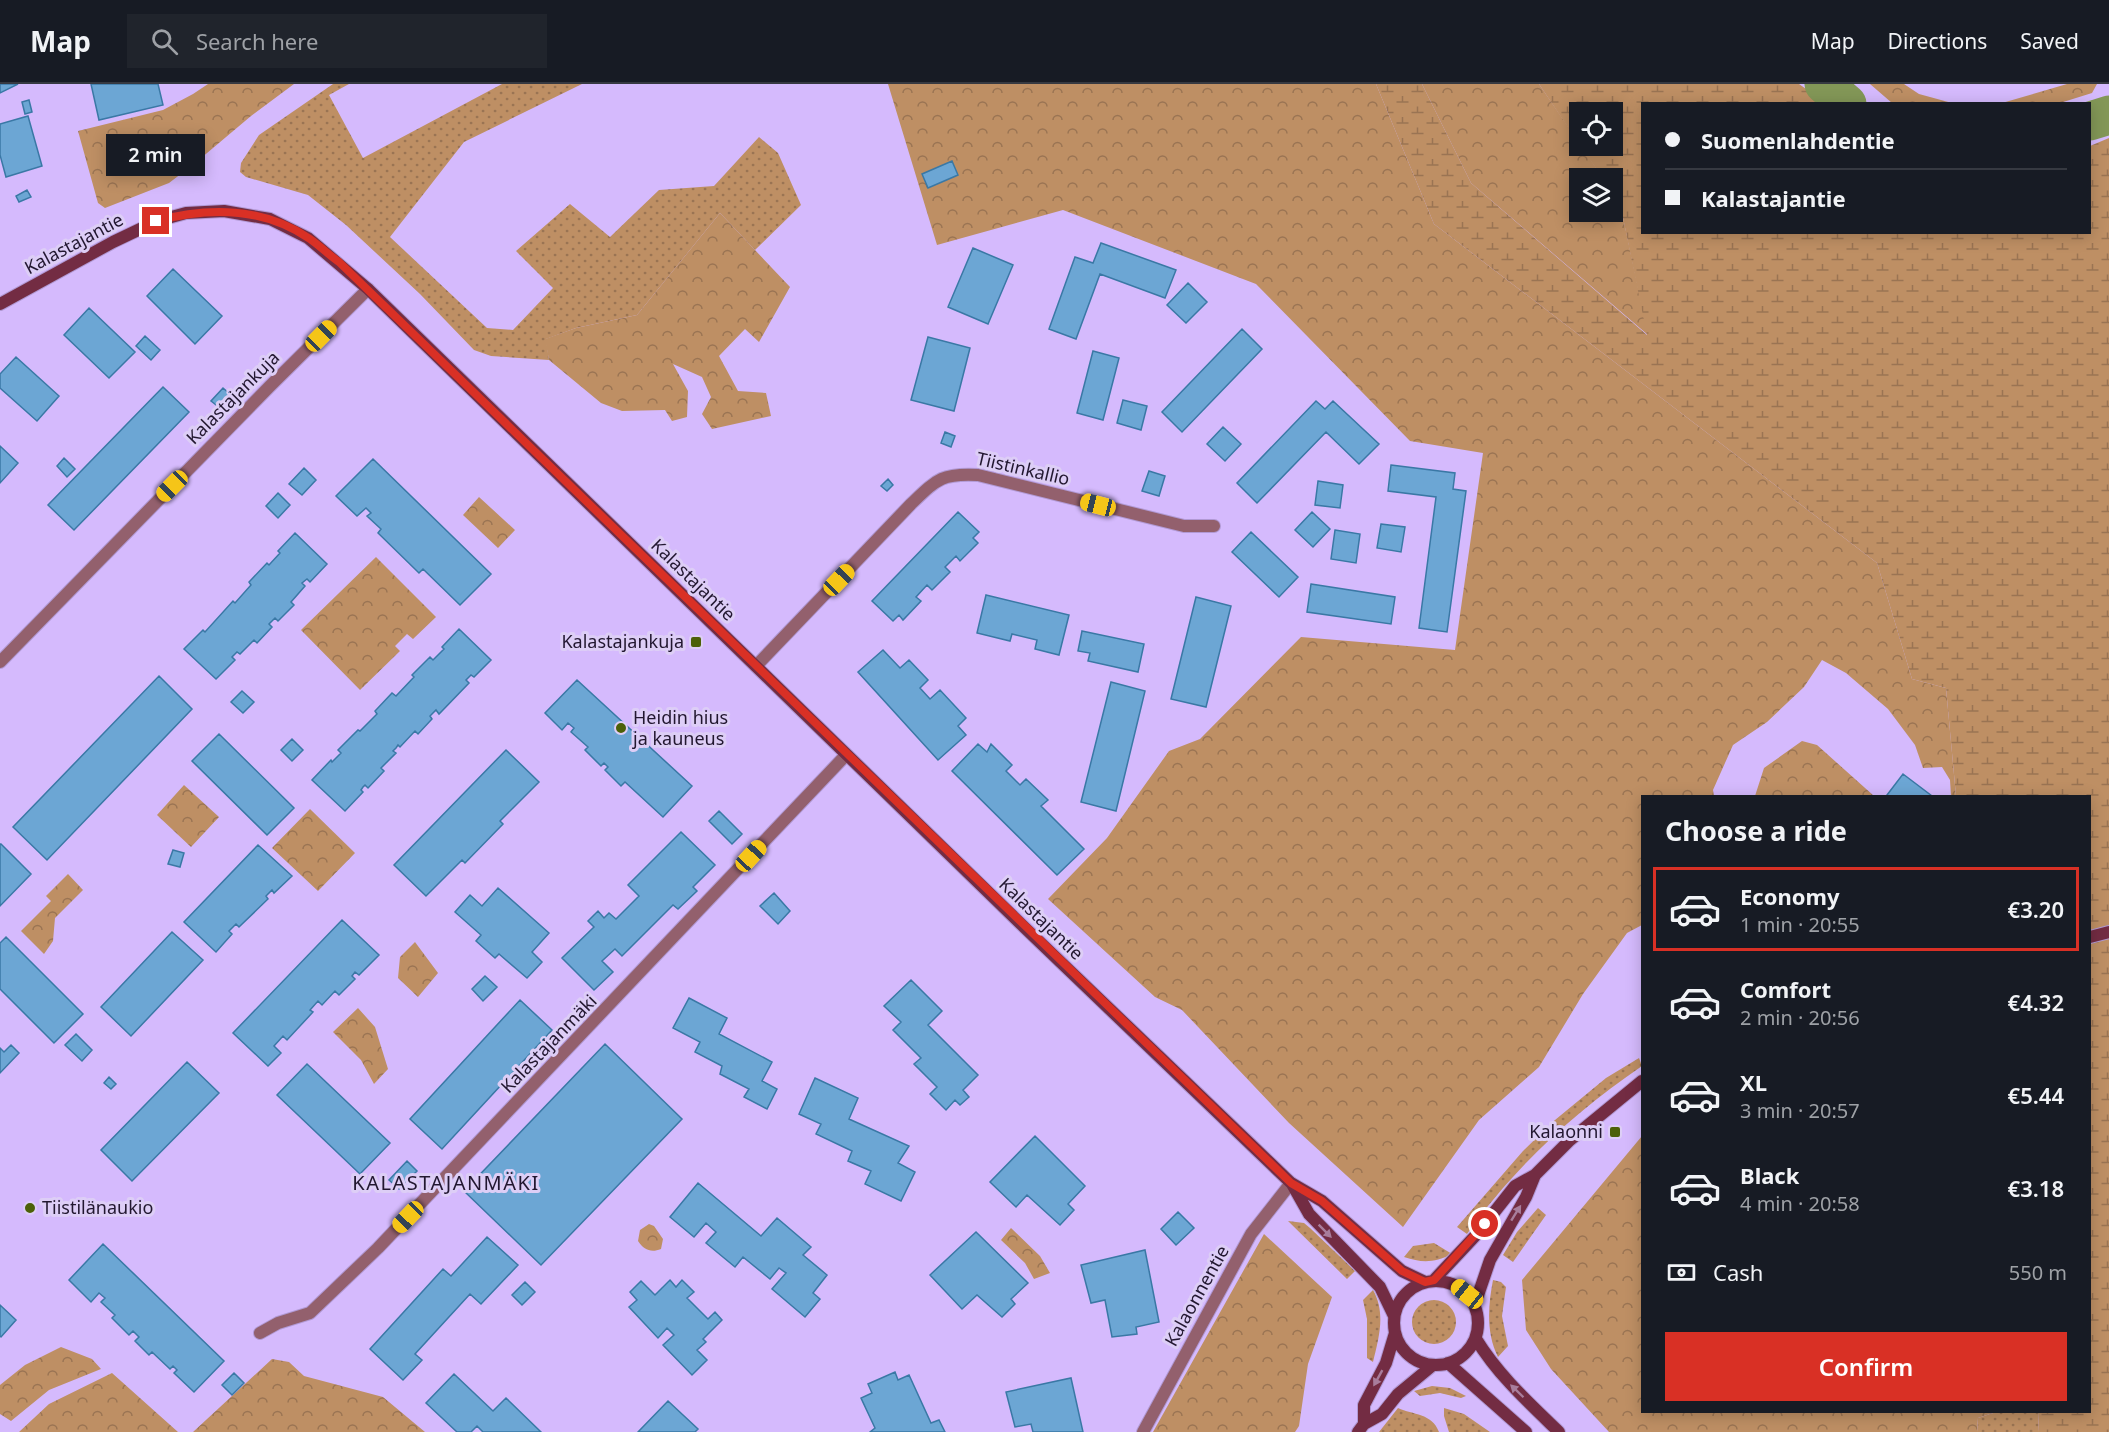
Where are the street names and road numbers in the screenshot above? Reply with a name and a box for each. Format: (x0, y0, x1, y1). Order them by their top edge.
street label: Kalastajantie (20, 207, 127, 279)
street label: Kalastajankuja (180, 345, 284, 449)
street label: Tiistinkallio (974, 446, 1072, 490)
street label: Kalastajantie (646, 533, 741, 626)
street label: Kalastajantie (994, 872, 1089, 965)
street label: Kalastajanmäki (495, 989, 601, 1098)
street label: Kalaonnentie (1159, 1241, 1234, 1350)

